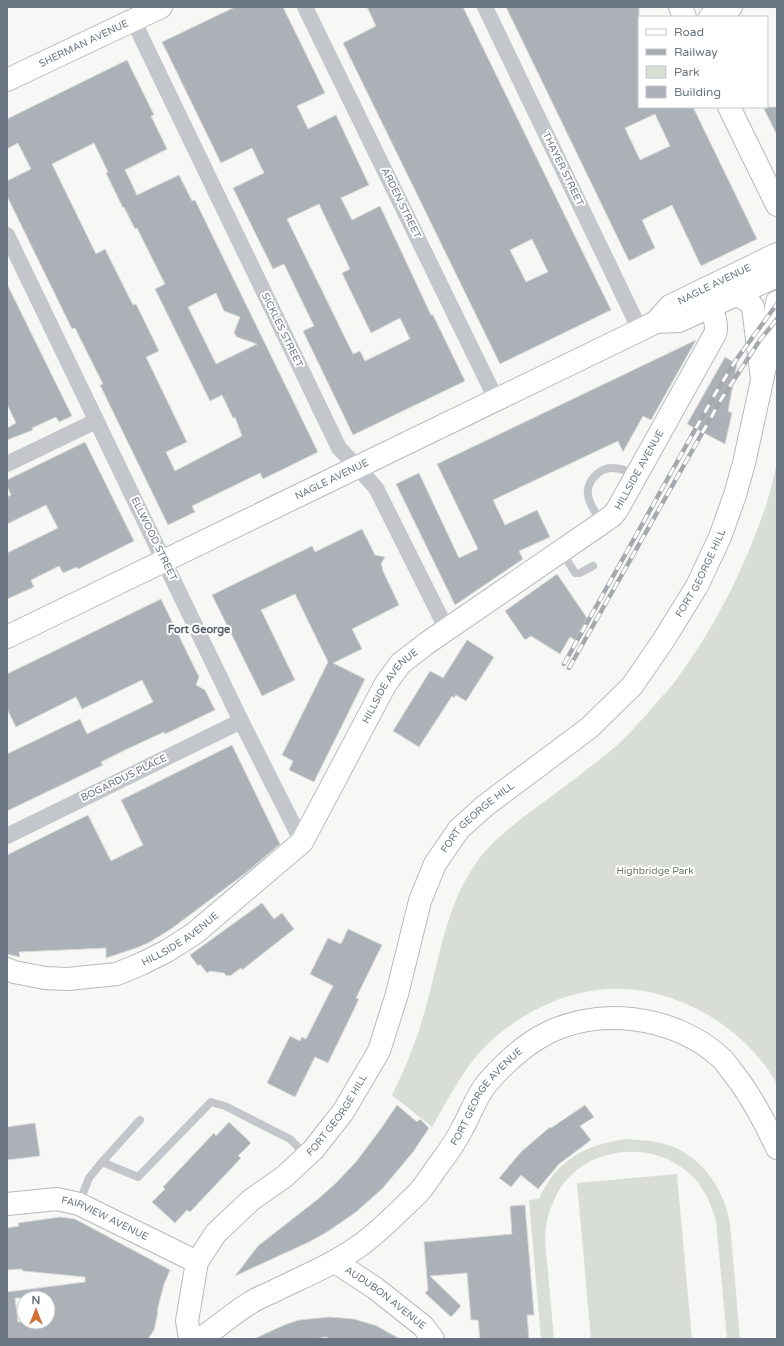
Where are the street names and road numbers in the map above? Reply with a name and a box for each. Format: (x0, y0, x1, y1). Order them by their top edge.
street label: SHERMAN AVENUE (37, 17, 130, 70)
street label: THAYER STREET (540, 130, 586, 208)
street label: ARDEN STREET (379, 166, 423, 240)
street label: NAGLE AVENUE (676, 262, 753, 307)
street label: SICKLES STREET (259, 291, 305, 369)
street label: HILLSIDE AVENUE (612, 428, 666, 512)
street label: NAGLE AVENUE (293, 457, 370, 502)
street label: ELLWOOD STREET (128, 495, 180, 583)
street label: FORT GEORGE HILL (673, 528, 728, 620)
street label: HILLSIDE AVENUE (360, 646, 420, 726)
street label: BOGARDUS PLACE (79, 752, 169, 804)
street label: FORT GEORGE HILL (438, 780, 517, 855)
street label: HILLSIDE AVENUE (140, 910, 221, 969)
street label: FORT GEORGE AVENUE (448, 1045, 525, 1148)
street label: FORT GEORGE HILL (304, 1072, 370, 1159)
street label: FAIRVIEW AVENUE (60, 1194, 150, 1243)
street label: AUDUBON AVENUE (343, 1264, 428, 1332)

